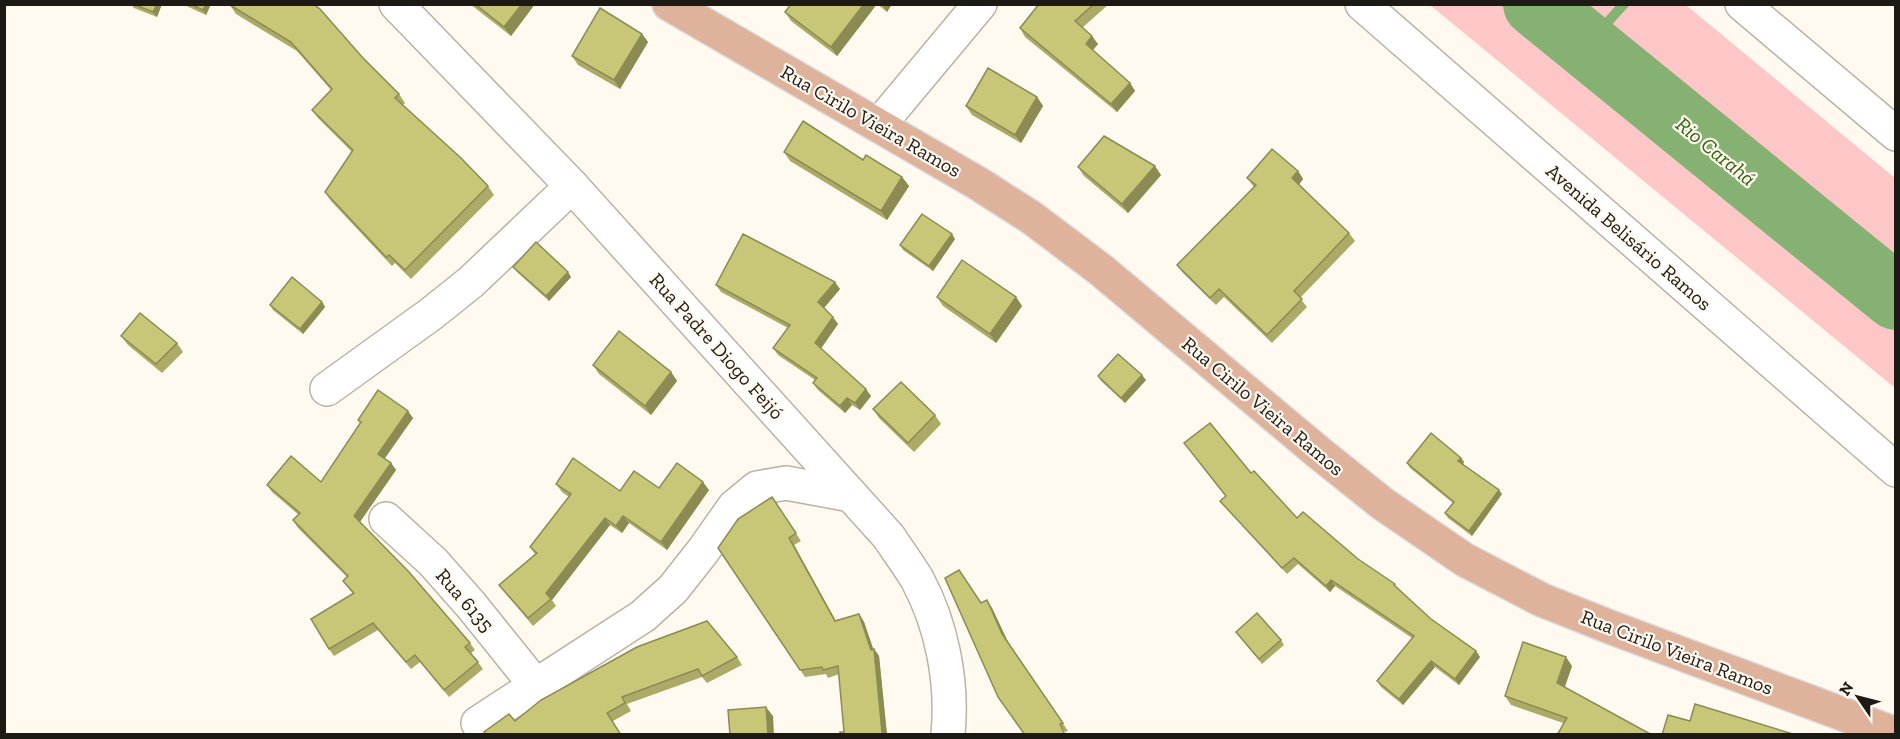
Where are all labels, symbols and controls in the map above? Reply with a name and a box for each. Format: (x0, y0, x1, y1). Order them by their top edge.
street label: Rua Cirilo Vieira Ramos (777, 60, 965, 182)
water label: Rio Carahá (1671, 111, 1761, 191)
street label: Avenida Belisário Ramos (1541, 159, 1717, 315)
street label: Rua Padre Diogo Feijó (645, 268, 789, 424)
street label: Rua Cirilo Vieira Ramos (1177, 331, 1349, 481)
street label: Rua 6135 (431, 563, 499, 637)
street label: Rua Cirilo Vieira Ramos (1578, 604, 1776, 700)
north arrow (1828, 667, 1888, 727)
text: N (1835, 678, 1857, 699)

